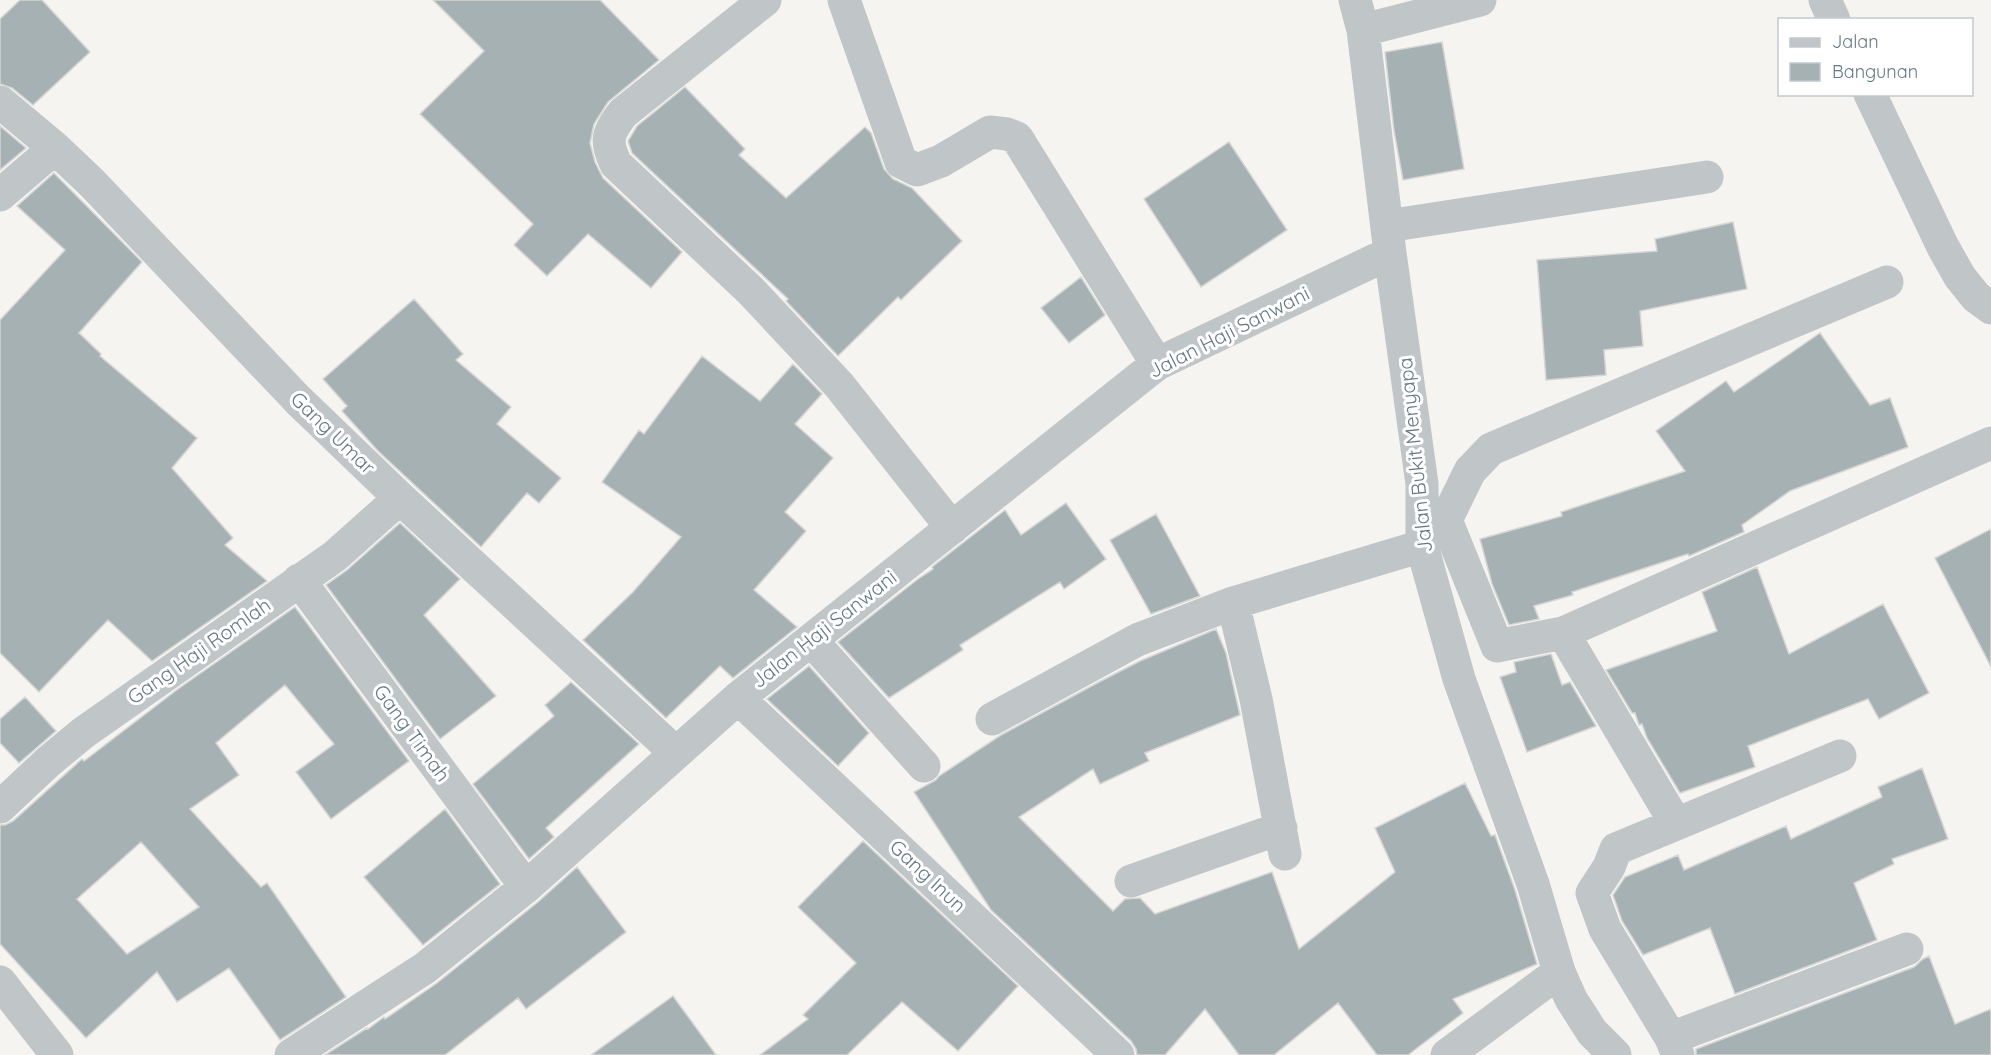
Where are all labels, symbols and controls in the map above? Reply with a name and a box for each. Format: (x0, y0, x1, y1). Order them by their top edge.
legend (1778, 18, 1973, 96)
text: Jalan (1832, 30, 1879, 53)
text: Bangunan (1832, 60, 1918, 83)
street label: Jalan Haji Sanwani (1144, 280, 1313, 383)
street label: Jalan Bukit Menyapa (1392, 356, 1437, 554)
street label: Gang Umar (286, 386, 381, 479)
street label: Jalan Haji Sanwani (746, 564, 901, 693)
street label: Gang Haji Romlah (122, 592, 275, 709)
street label: Gang Timah (369, 679, 456, 786)
street label: Gang Inun (885, 834, 972, 917)

